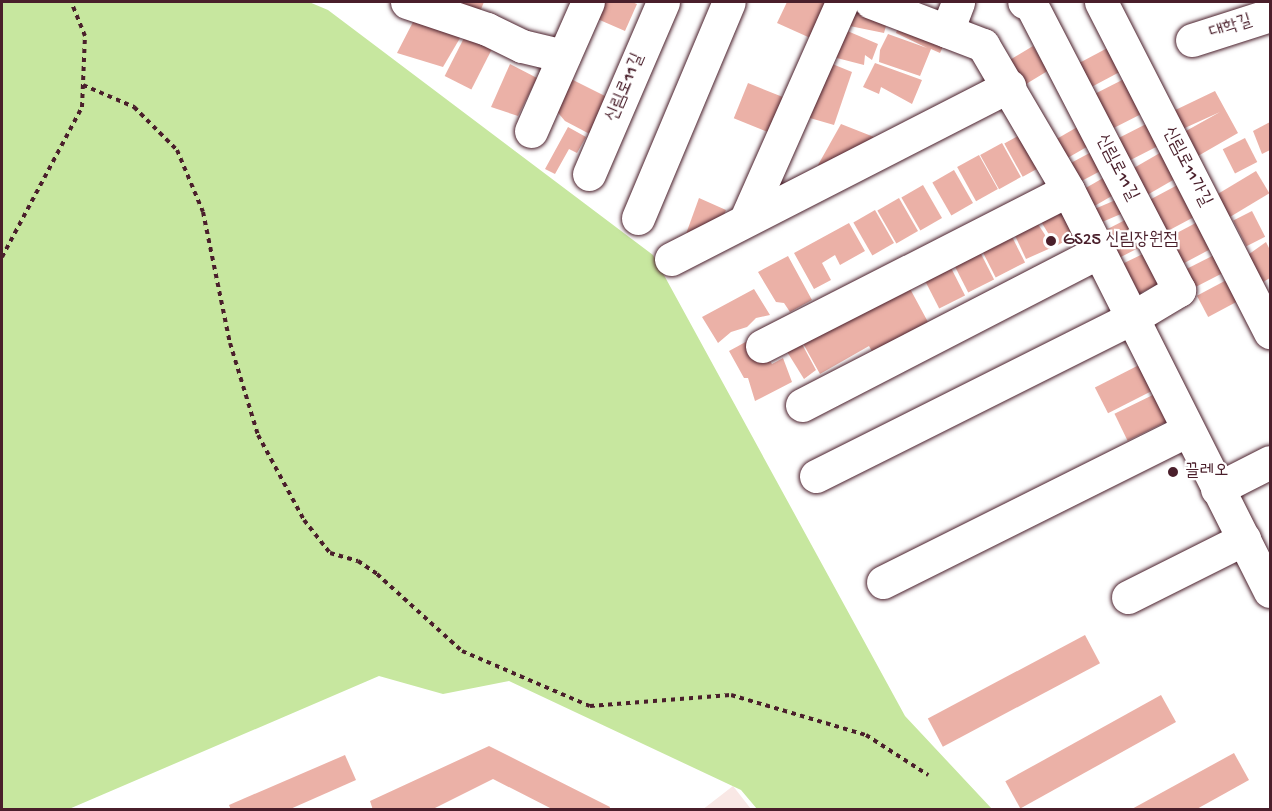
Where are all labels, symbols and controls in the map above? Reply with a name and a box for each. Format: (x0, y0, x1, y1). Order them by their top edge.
street label: 대학길 (1207, 11, 1255, 45)
street label: 신림로11길 (602, 50, 650, 126)
street label: 신림로11가길 (1157, 123, 1215, 211)
street label: 신림로11길 (1090, 131, 1142, 205)
place label: GS25 신림장원점 (1063, 230, 1178, 252)
marker: GS25 신림장원점 (1044, 234, 1058, 248)
place label: 끌레오 (1185, 461, 1228, 483)
marker: 끌레오 (1166, 465, 1180, 479)

